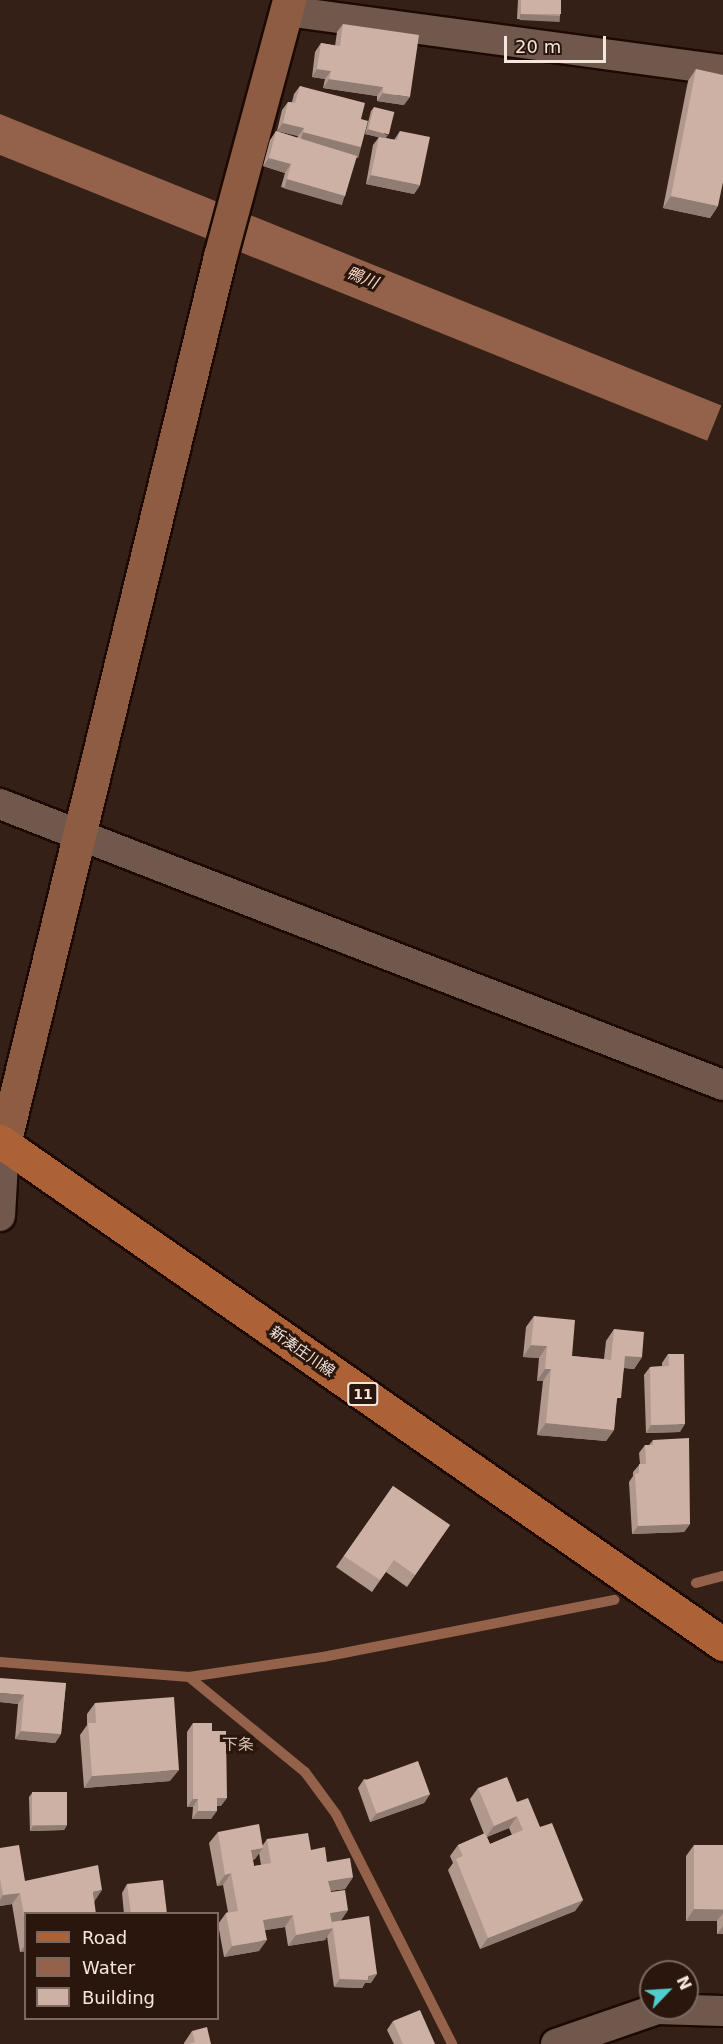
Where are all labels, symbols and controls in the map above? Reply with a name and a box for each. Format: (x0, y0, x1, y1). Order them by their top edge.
scale bar (507, 24, 609, 62)
text: 20 m (515, 36, 561, 57)
water label: 鴨川 (344, 263, 380, 293)
street label: 新湊庄川線 (266, 1323, 338, 1381)
road number: 11 (346, 1383, 380, 1405)
district label: 下条 (222, 1735, 254, 1755)
legend (24, 1912, 219, 2020)
text: Road (82, 1927, 127, 1948)
text: Water (82, 1957, 135, 1978)
north arrow (639, 1960, 699, 2020)
text: N (673, 1973, 695, 1993)
text: Building (82, 1987, 155, 2008)

